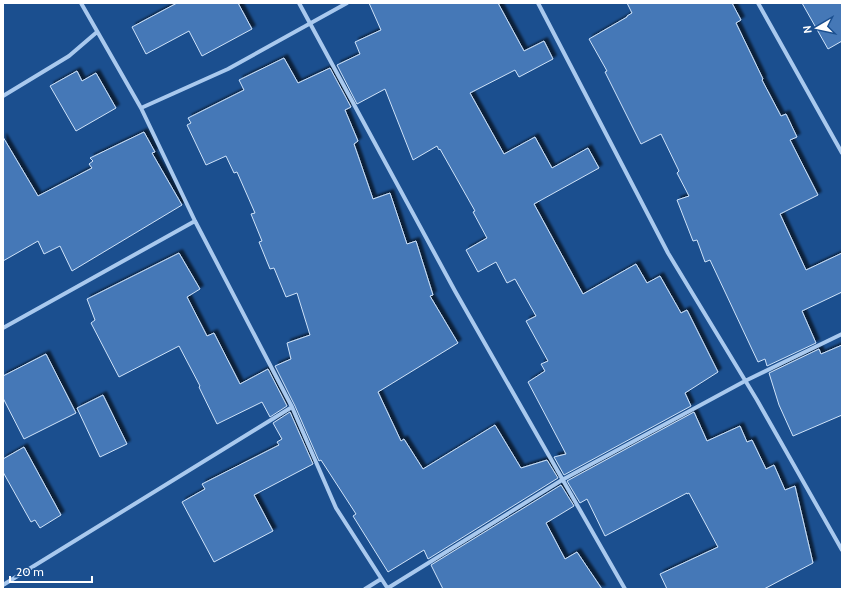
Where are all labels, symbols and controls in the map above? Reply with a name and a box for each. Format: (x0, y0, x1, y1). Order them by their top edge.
north arrow (797, 8, 837, 48)
text: N (800, 25, 815, 35)
scale bar (10, 558, 92, 584)
text: 20 m (16, 564, 44, 579)

